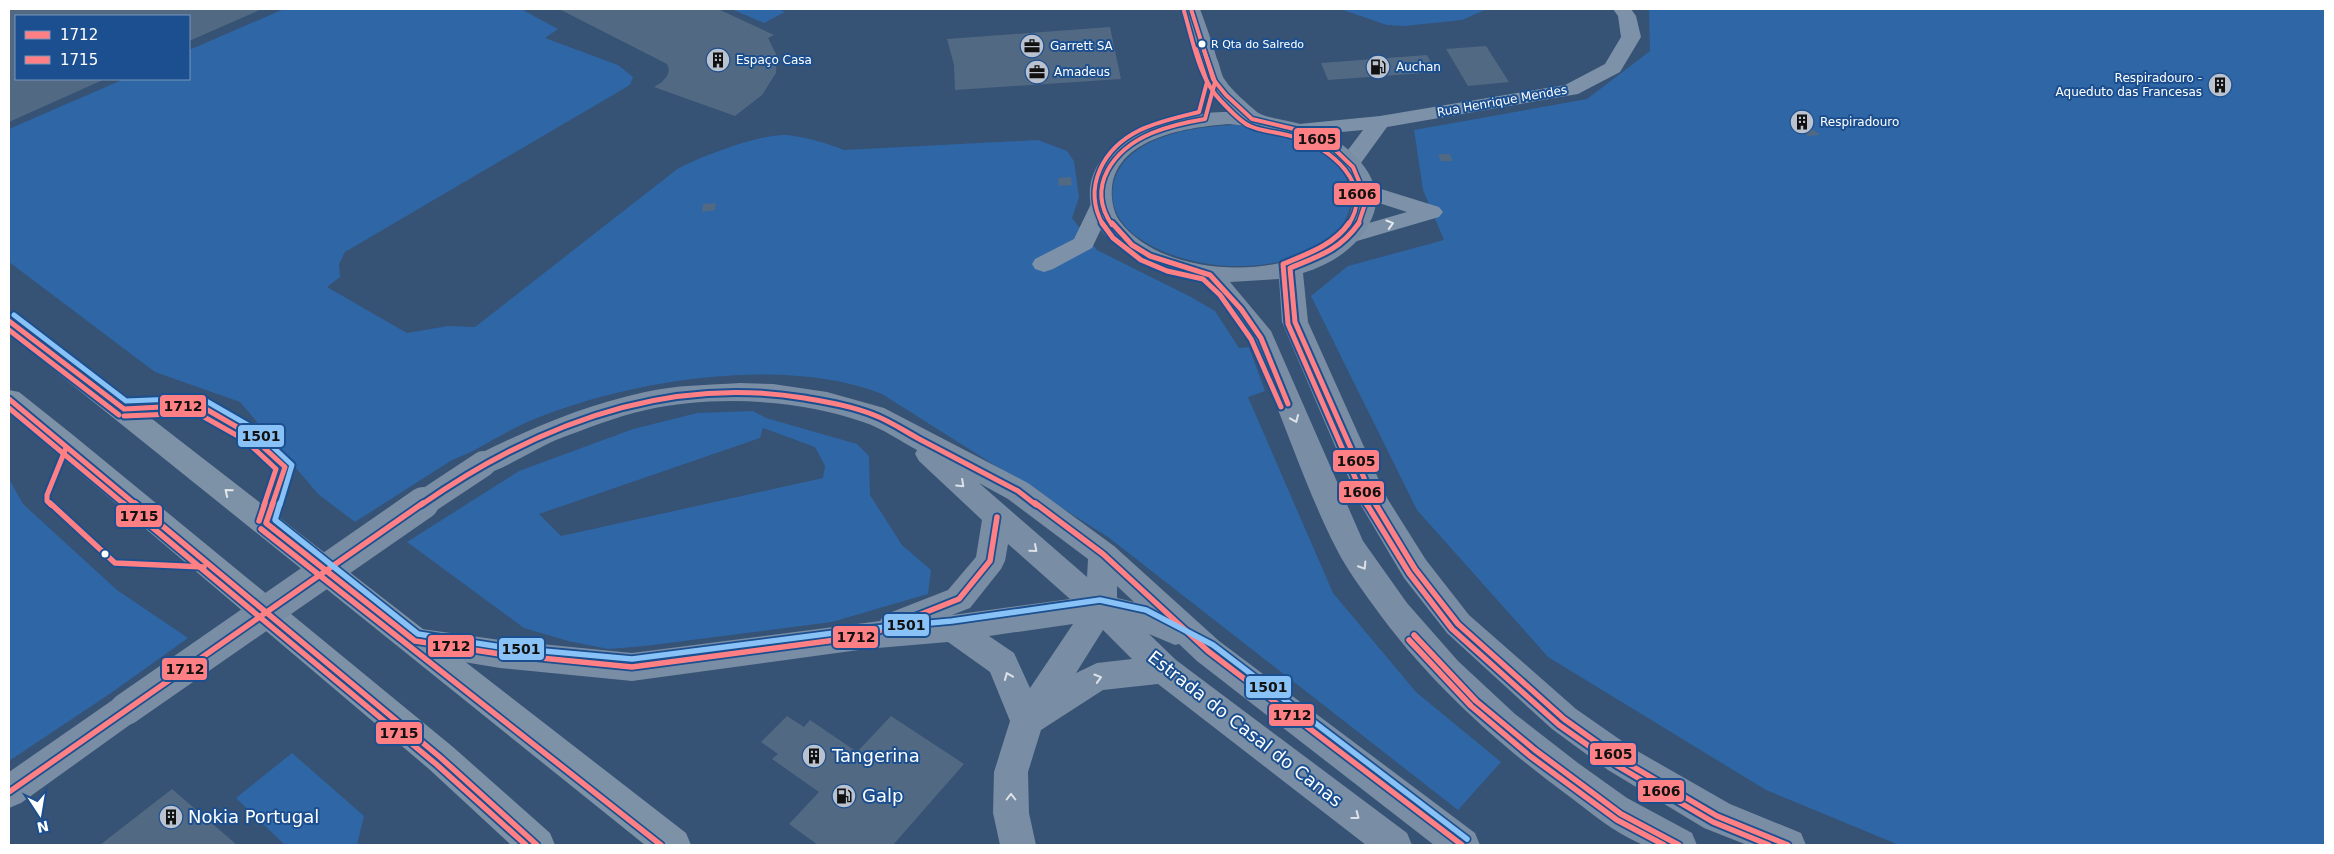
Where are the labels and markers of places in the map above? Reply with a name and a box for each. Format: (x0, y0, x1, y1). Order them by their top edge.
office icon: Garrett SA (1019, 33, 1045, 59)
place label: R Qta do Salredo (1211, 38, 1304, 51)
place label: Garrett SA (1050, 39, 1113, 53)
marker: R Qta do Salredo (1197, 39, 1207, 49)
building icon: Espaço Casa (705, 47, 731, 73)
place label: Espaço Casa (736, 53, 812, 67)
fuel station icon: Auchan (1365, 54, 1391, 80)
office icon: Amadeus (1024, 59, 1050, 85)
place label: Auchan (1396, 60, 1441, 74)
place label: Amadeus (1054, 65, 1110, 79)
place label: Respiradouro - Aqueduto das Francesas (2056, 71, 2202, 99)
building icon: Respiradouro - Aqueduto das Francesas (2207, 72, 2233, 98)
building icon: Respiradouro (1789, 109, 1815, 135)
place label: Respiradouro (1820, 115, 1899, 129)
unlabelled marker (100, 549, 110, 559)
building icon: Tangerina (801, 743, 827, 769)
place label: Tangerina (831, 745, 920, 766)
fuel station icon: Galp (831, 783, 857, 809)
place label: Galp (862, 785, 903, 806)
building icon: Nokia Portugal (158, 804, 184, 830)
place label: Nokia Portugal (188, 806, 319, 827)

